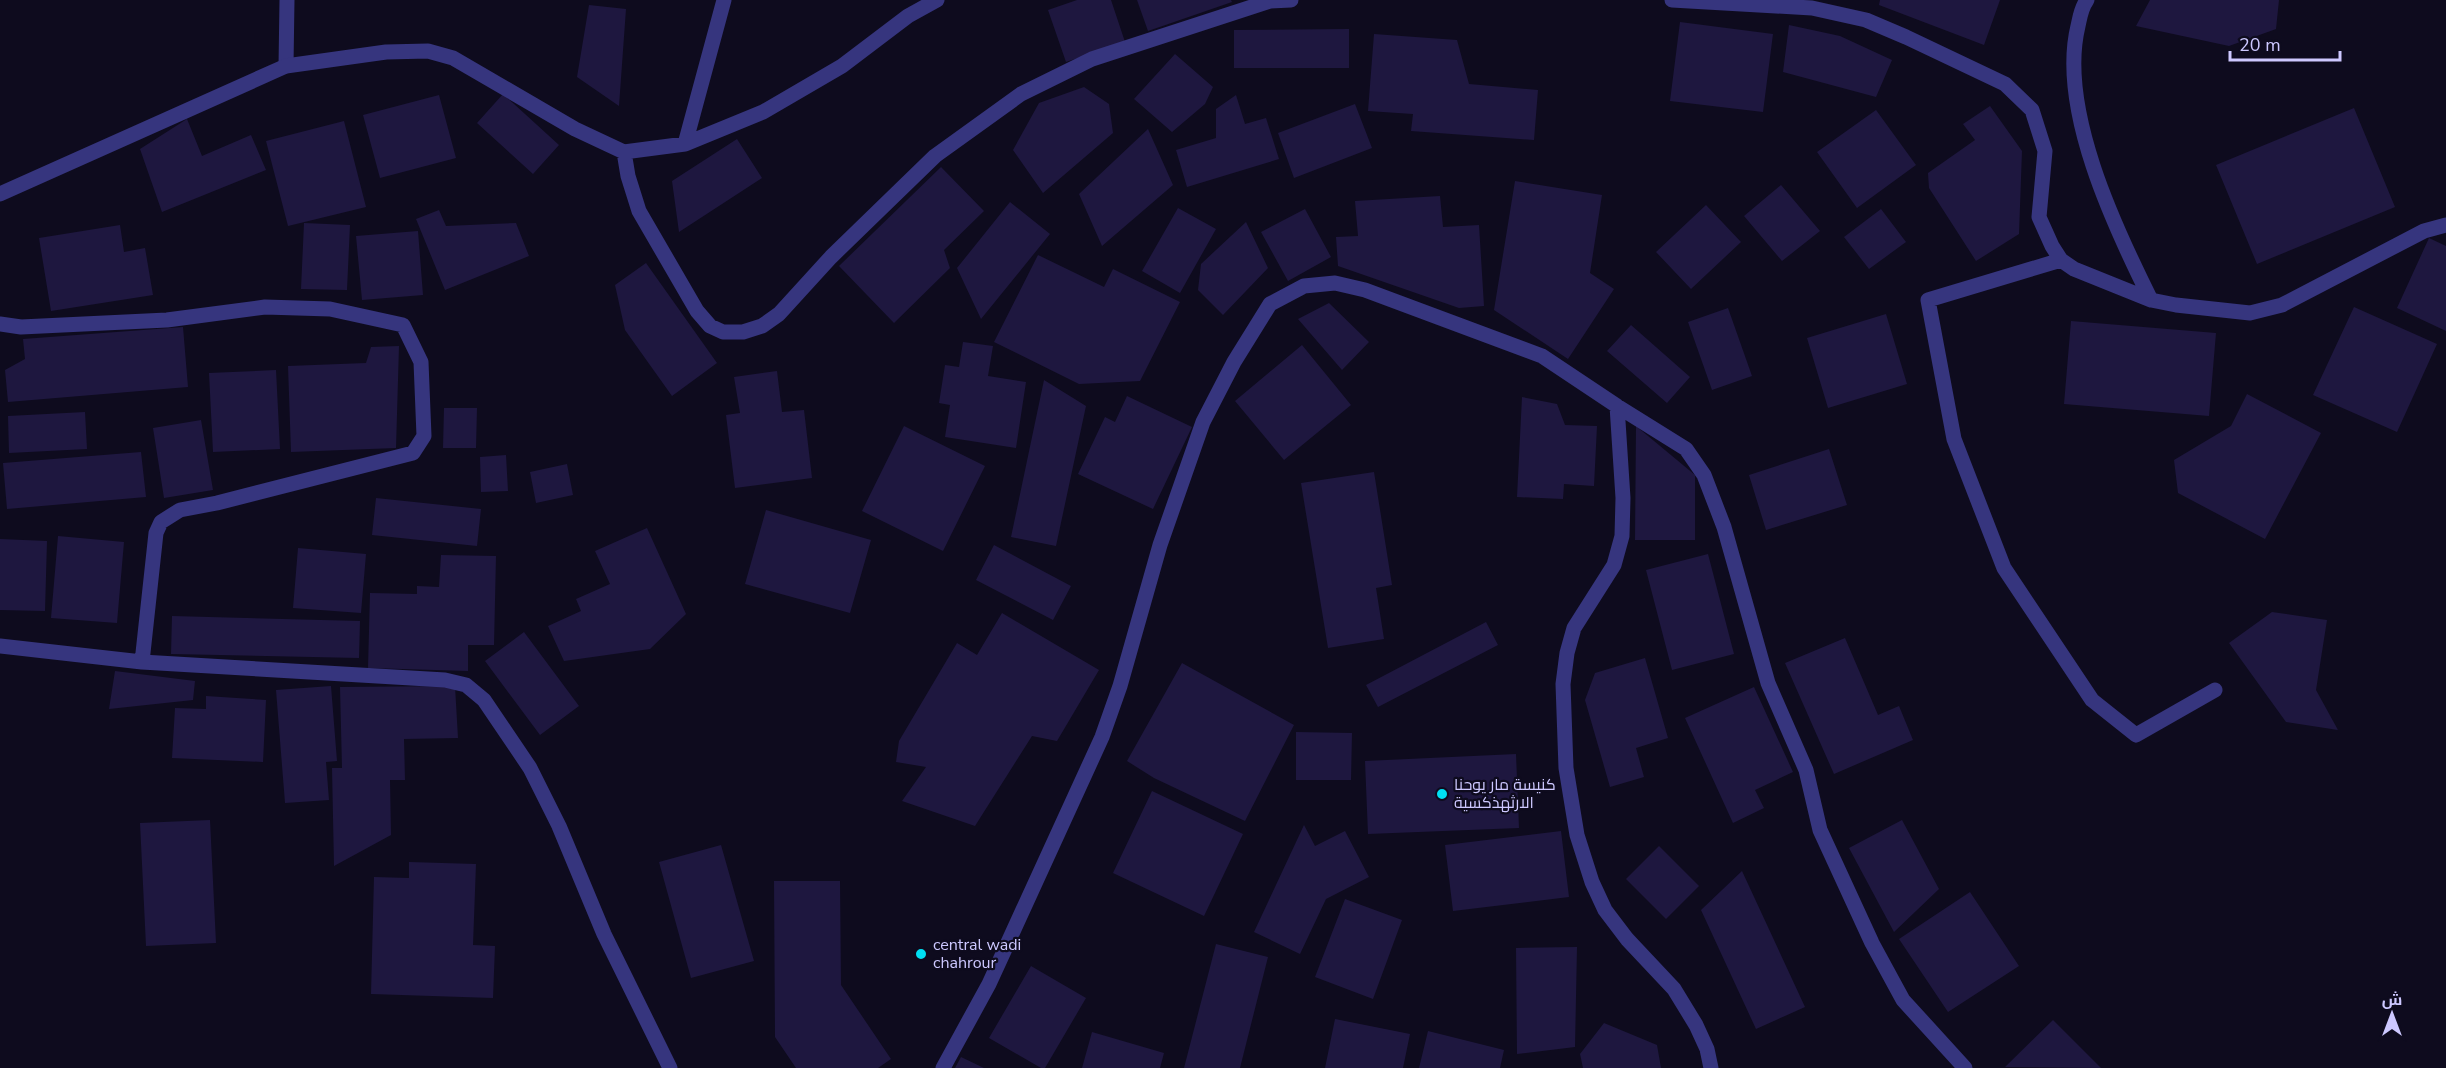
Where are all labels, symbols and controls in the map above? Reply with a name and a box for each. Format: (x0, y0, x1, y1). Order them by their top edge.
scale bar (2230, 24, 2340, 62)
text: 20 m (2239, 33, 2281, 57)
place label: كنيسة مار يوحنا الارثهذكسية (1454, 774, 1556, 814)
marker: كنيسة مار يوحنا الارثهذكسية (1435, 787, 1449, 801)
place label: central wadi chahrour (933, 934, 1021, 974)
marker: central wadi chahrour (914, 947, 928, 961)
north arrow (2362, 984, 2422, 1044)
text: ش (2382, 989, 2402, 1011)

